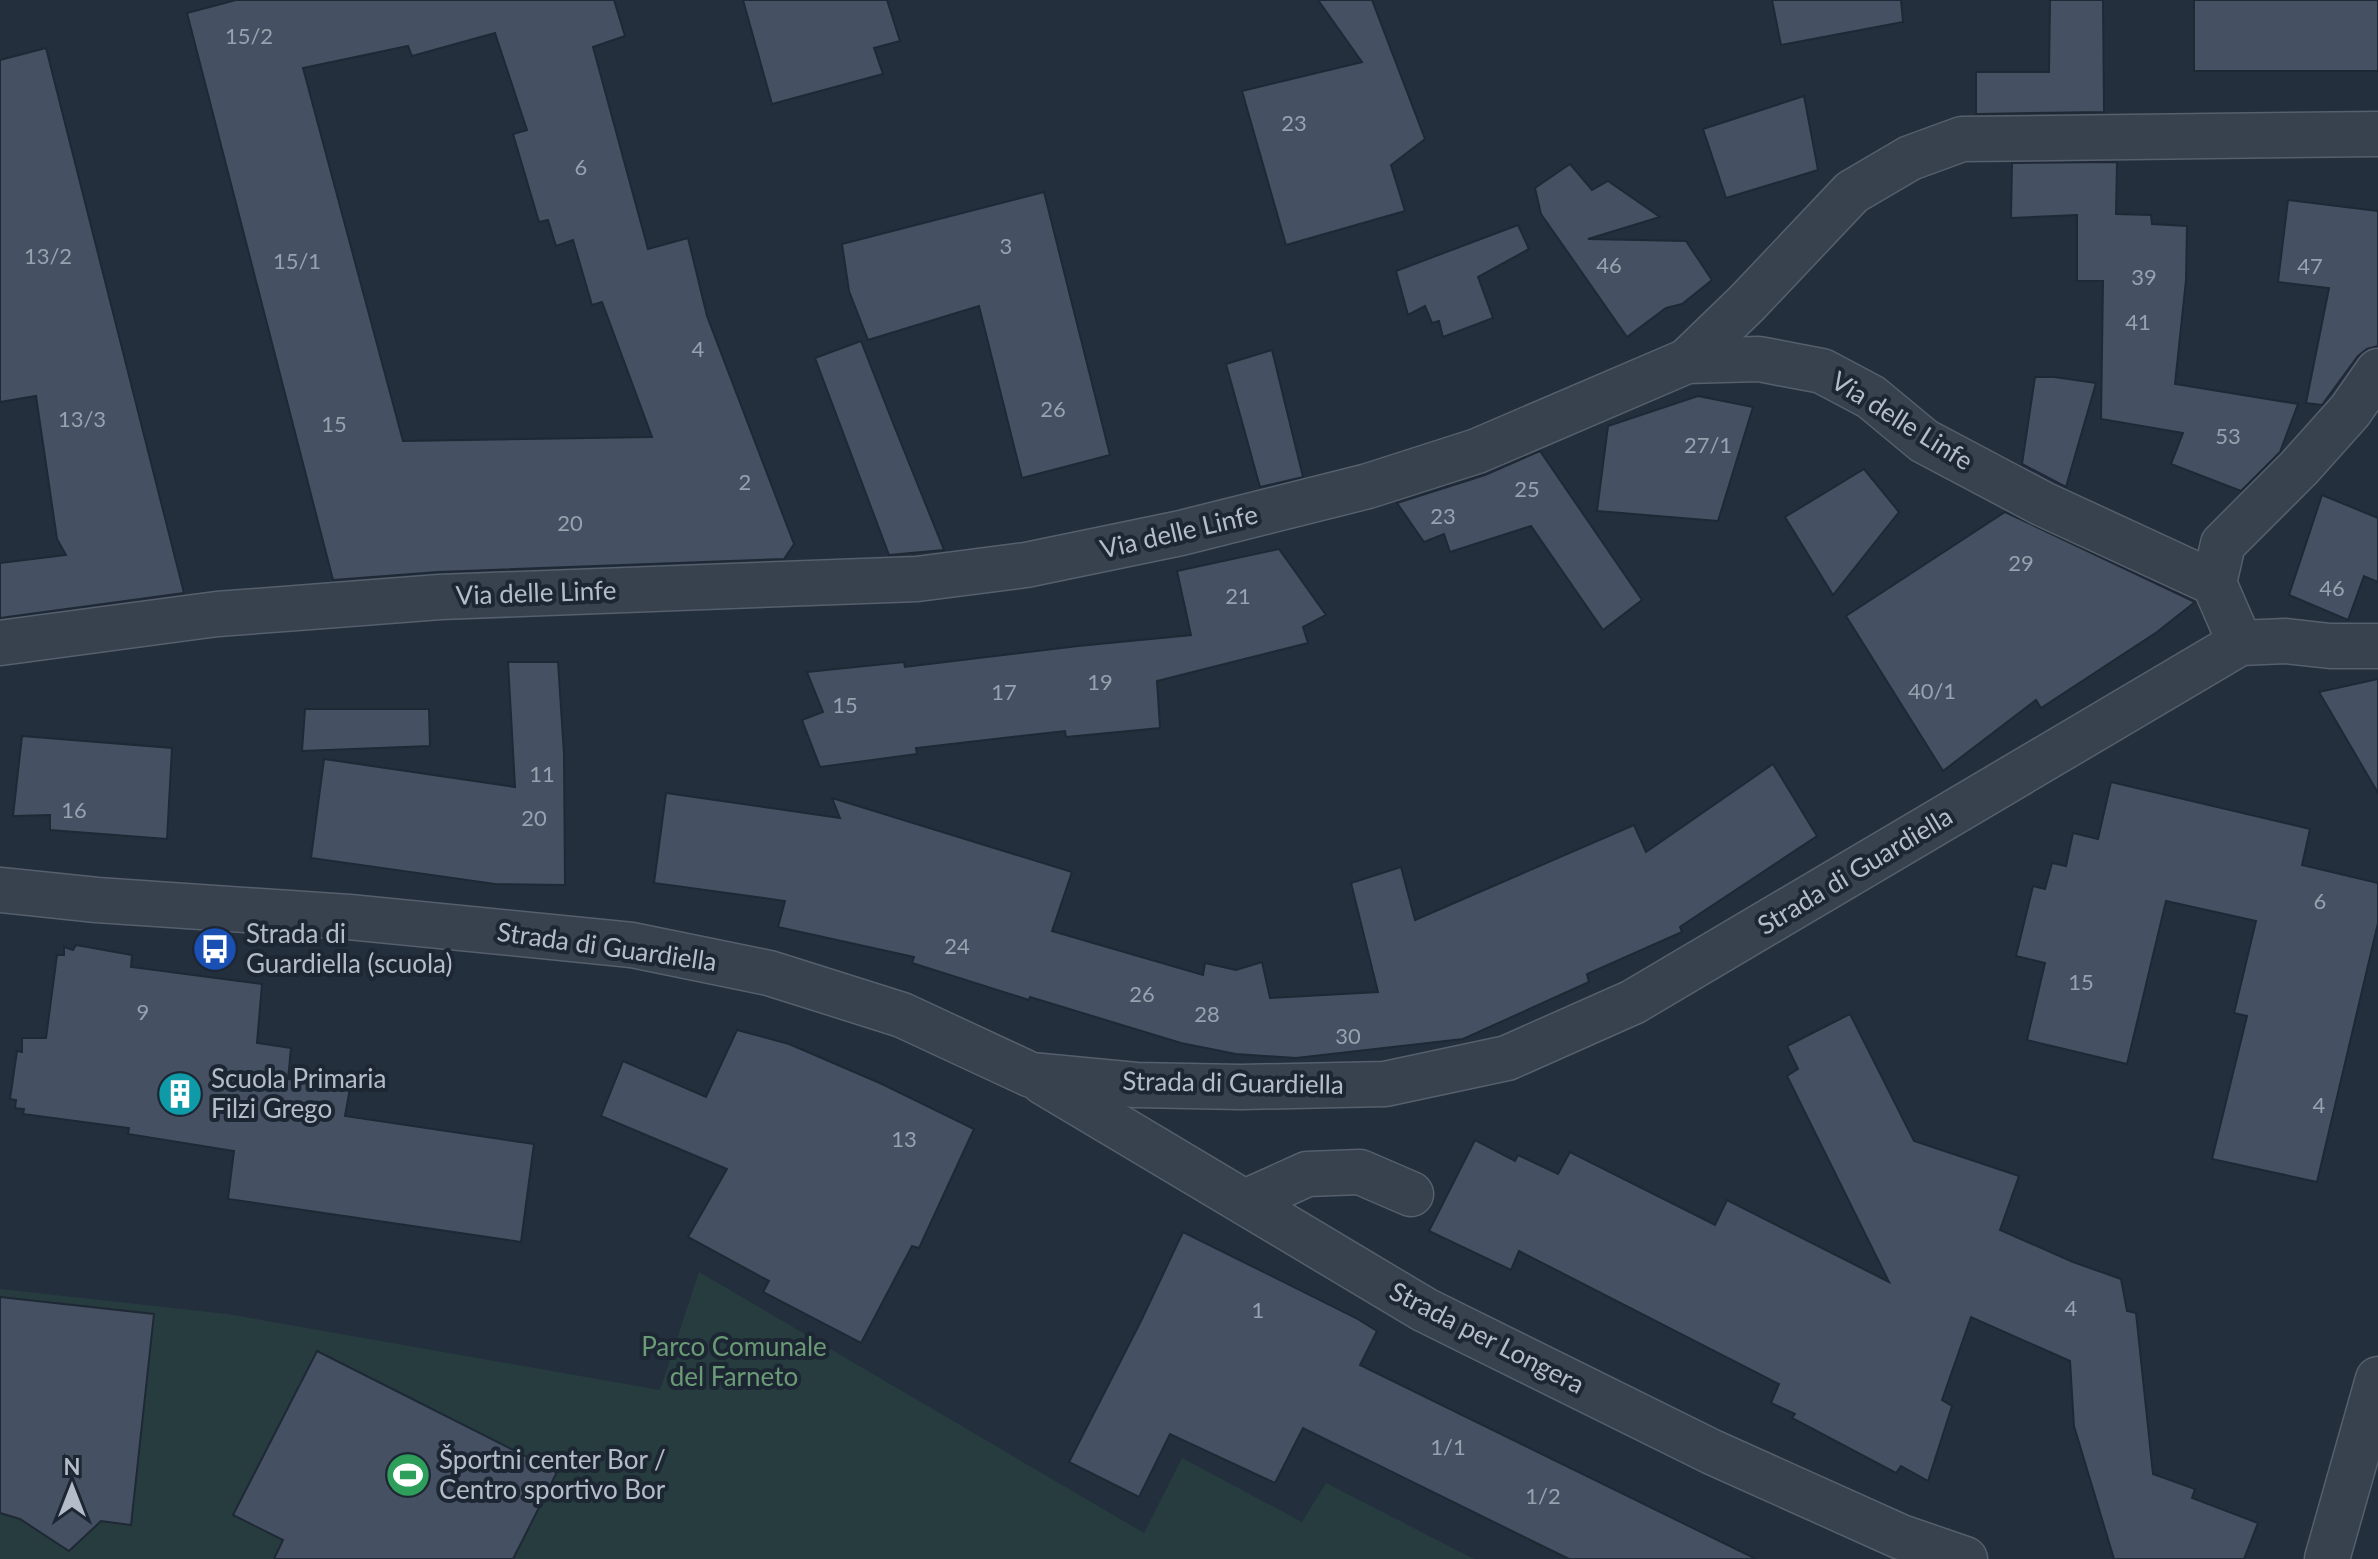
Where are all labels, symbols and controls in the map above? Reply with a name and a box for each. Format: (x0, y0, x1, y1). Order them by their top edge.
house number: 15/2 (225, 22, 273, 49)
house number: 23 (1281, 109, 1307, 136)
house number: 6 (575, 153, 587, 180)
house number: 3 (1000, 232, 1012, 259)
house number: 13/2 (24, 242, 72, 269)
house number: 15/1 (273, 247, 321, 274)
house number: 46 (1596, 251, 1622, 278)
house number: 47 (2297, 252, 2323, 279)
house number: 39 (2131, 263, 2157, 290)
house number: 41 (2125, 308, 2151, 335)
house number: 4 (692, 335, 705, 362)
street label: Via delle Linfe (1826, 364, 1979, 476)
house number: 26 (1040, 395, 1066, 422)
house number: 13/3 (58, 405, 106, 432)
house number: 15 (321, 410, 347, 437)
house number: 53 (2215, 422, 2241, 449)
house number: 27/1 (1684, 431, 1732, 458)
house number: 2 (739, 468, 751, 495)
house number: 25 (1514, 475, 1540, 502)
street label: Via delle Linfe (1097, 497, 1261, 565)
house number: 23 (1430, 502, 1456, 529)
house number: 20 (557, 509, 583, 536)
house number: 29 (2008, 549, 2034, 576)
street label: Via delle Linfe (455, 573, 617, 611)
house number: 46 (2319, 574, 2345, 601)
house number: 21 (1225, 582, 1251, 609)
house number: 19 (1087, 668, 1113, 695)
house number: 40/1 (1908, 677, 1956, 704)
house number: 17 (991, 678, 1017, 705)
house number: 15 (832, 691, 858, 718)
house number: 11 (529, 760, 555, 787)
house number: 16 (61, 796, 87, 823)
street label: Strada di Guardiella (1751, 799, 1958, 941)
house number: 20 (521, 804, 547, 831)
house number: 6 (2314, 887, 2326, 914)
street label: Strada di Guardiella (495, 915, 719, 977)
place label: Strada di Guardiella (scuola) (246, 917, 452, 979)
bus stop icon: Strada di Guardiella (scuola) (191, 925, 239, 973)
house number: 24 (944, 932, 970, 959)
house number: 15 (2068, 968, 2094, 995)
house number: 26 (1129, 980, 1155, 1007)
house number: 9 (137, 998, 149, 1025)
house number: 28 (1194, 1000, 1220, 1027)
house number: 30 (1335, 1022, 1361, 1049)
place label: Scuola Primaria Filzi Grego (211, 1062, 386, 1124)
street label: Strada di Guardiella (1122, 1064, 1344, 1100)
building icon: Scuola Primaria Filzi Grego (156, 1070, 204, 1118)
house number: 4 (2313, 1091, 2326, 1118)
house number: 13 (891, 1125, 917, 1152)
street label: Strada per Longera (1385, 1274, 1590, 1400)
house number: 4 (2065, 1294, 2078, 1321)
house number: 1 (1252, 1296, 1264, 1323)
park label: Parco Comunale del Farneto (641, 1330, 827, 1392)
house number: 1/1 (1430, 1433, 1466, 1460)
place label: Športni center Bor / Centro sportivo Bor (439, 1443, 666, 1505)
north arrow (32, 1447, 112, 1527)
sports icon: Športni center Bor / Centro sportivo Bor (384, 1451, 432, 1499)
text: N (64, 1453, 80, 1480)
house number: 1/2 (1525, 1482, 1561, 1509)

